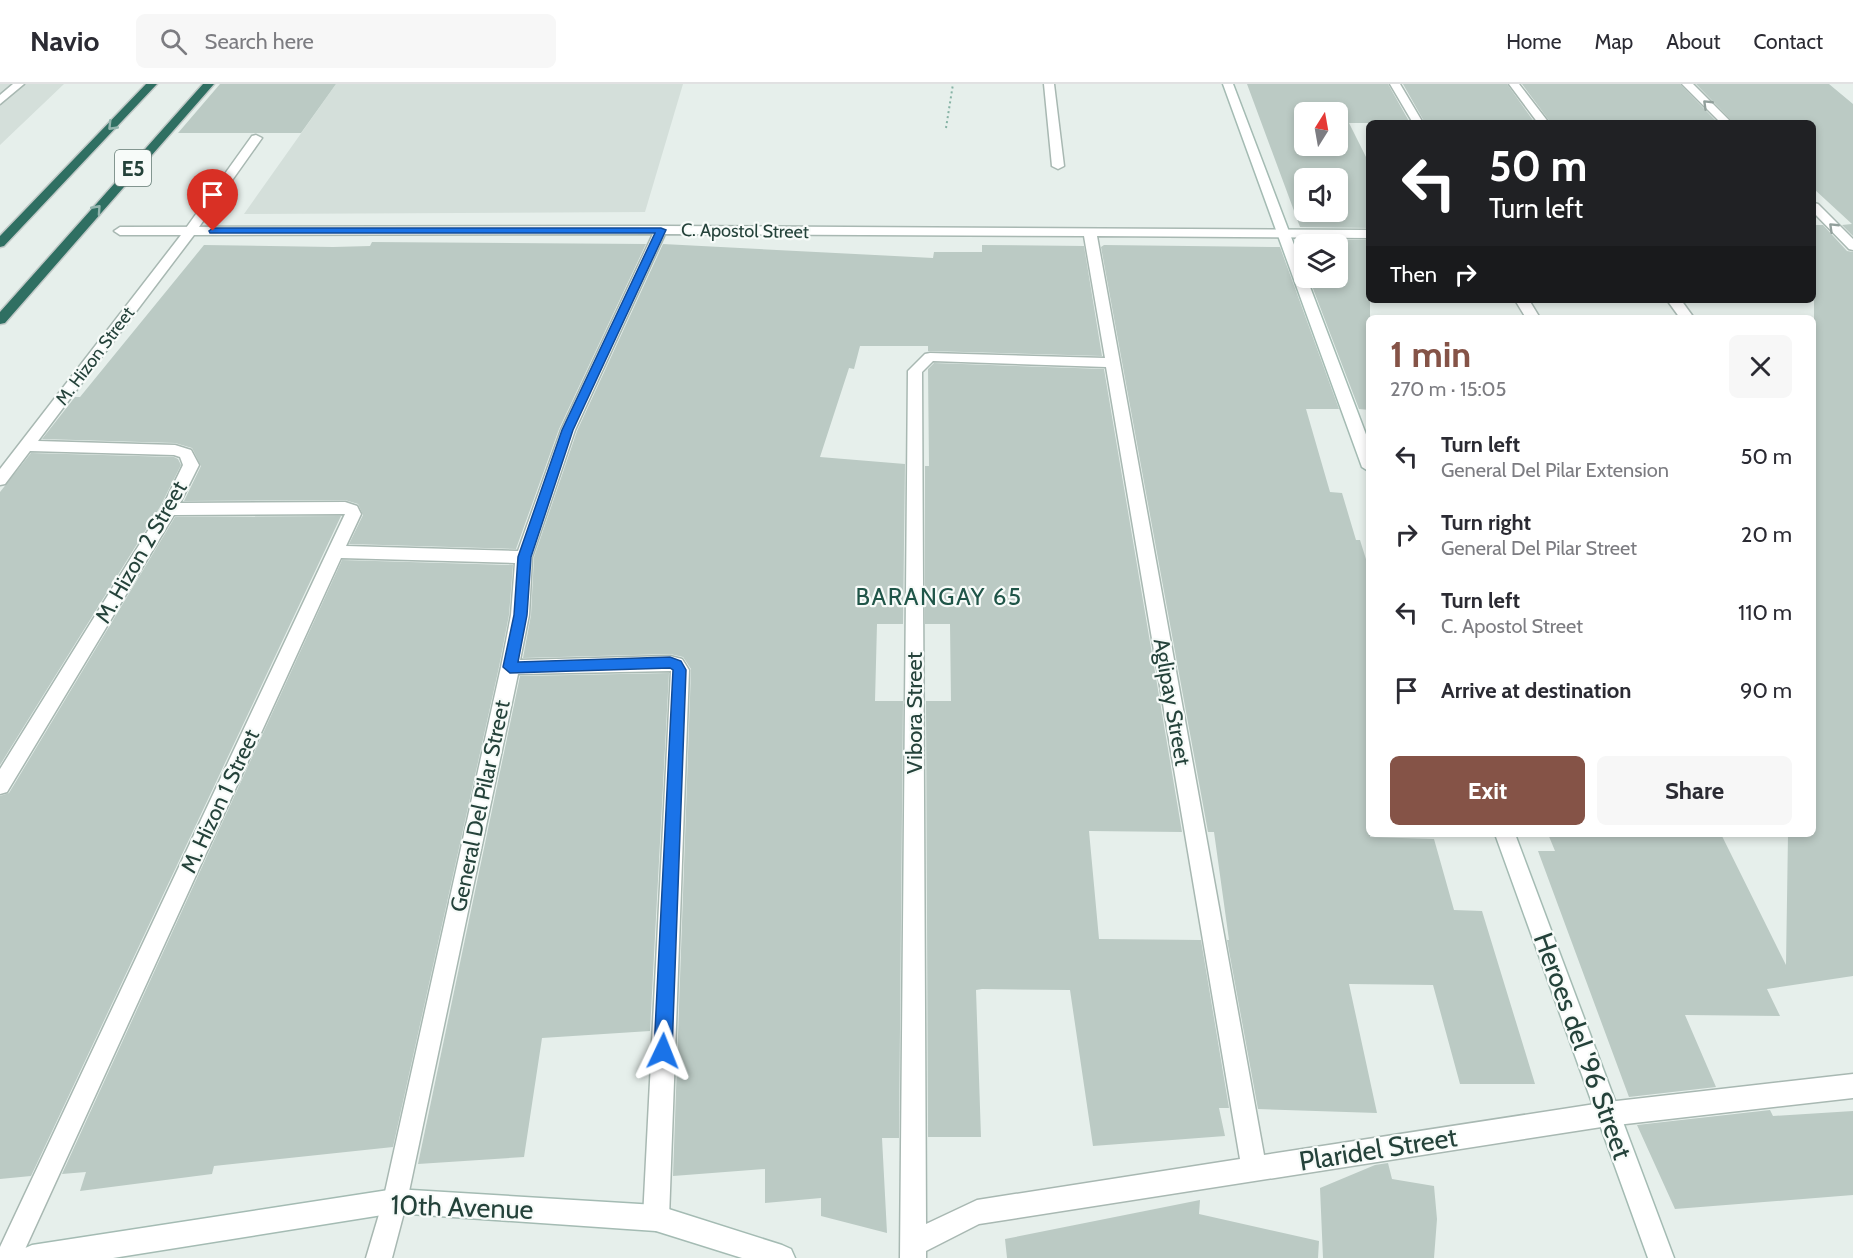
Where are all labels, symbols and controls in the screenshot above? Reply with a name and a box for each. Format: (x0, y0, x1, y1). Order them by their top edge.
search box (136, 14, 556, 68)
text: Navio (30, 24, 100, 58)
icon: search (157, 25, 190, 58)
text: Search here (205, 28, 314, 55)
text: Home (1506, 29, 1562, 54)
text: Map (1595, 29, 1633, 54)
text: About (1666, 29, 1720, 54)
text: Contact (1753, 29, 1823, 54)
one-way arrow (1703, 100, 1714, 111)
north arrow (1294, 102, 1348, 156)
map controls (1294, 102, 1348, 288)
one-way arrow (108, 120, 119, 130)
text: 50 m (1489, 140, 1587, 192)
icon: left (1390, 144, 1468, 222)
road number: E5 (115, 150, 151, 186)
button: sound (1294, 168, 1348, 222)
pin (187, 169, 238, 231)
icon: arrive (196, 178, 229, 211)
text: Turn left (1489, 192, 1583, 225)
one-way arrow (90, 205, 101, 216)
street label: C. Apostol Street (681, 219, 809, 243)
one-way arrow (1830, 223, 1841, 234)
button: layers (1294, 234, 1348, 288)
icon: right (1449, 258, 1482, 291)
text: Then (1390, 261, 1437, 288)
street label: M. Hizon Street (51, 303, 139, 409)
text: 1 min (1390, 332, 1471, 376)
button: close (1729, 335, 1792, 398)
text: 270 m · 15:05 (1390, 377, 1506, 401)
text: Turn left (1441, 431, 1520, 458)
icon: left (1390, 440, 1423, 473)
text: 50 m (1740, 443, 1792, 470)
text: General Del Pilar Extension (1441, 458, 1669, 482)
street label: M. Hizon 2 Street (89, 476, 193, 628)
text: Turn right (1441, 509, 1531, 536)
icon: right (1390, 518, 1423, 551)
text: 20 m (1741, 521, 1792, 548)
text: General Del Pilar Street (1441, 536, 1637, 560)
district label: BARANGAY 65 (856, 582, 1022, 611)
text: Turn left (1441, 587, 1520, 614)
icon: left (1390, 596, 1423, 629)
text: 110 m (1738, 599, 1792, 626)
text: C. Apostol Street (1441, 614, 1583, 638)
street label: Aglipay Street (1147, 636, 1197, 769)
street label: Vibora Street (901, 651, 928, 774)
icon: arrive (1390, 674, 1423, 707)
text: Arrive at destination (1441, 677, 1631, 704)
text: 90 m (1740, 677, 1792, 704)
street label: General Del Pilar Street (444, 697, 516, 914)
street label: M. Hizon 1 Street (175, 724, 265, 877)
button: Exit (1390, 756, 1585, 825)
button: Share (1597, 756, 1792, 825)
street label: Heroes del '96 Street (1527, 928, 1639, 1164)
position arrow (631, 1019, 695, 1083)
street label: Plaridel Street (1297, 1120, 1459, 1178)
street label: 10th Avenue (390, 1188, 534, 1226)

